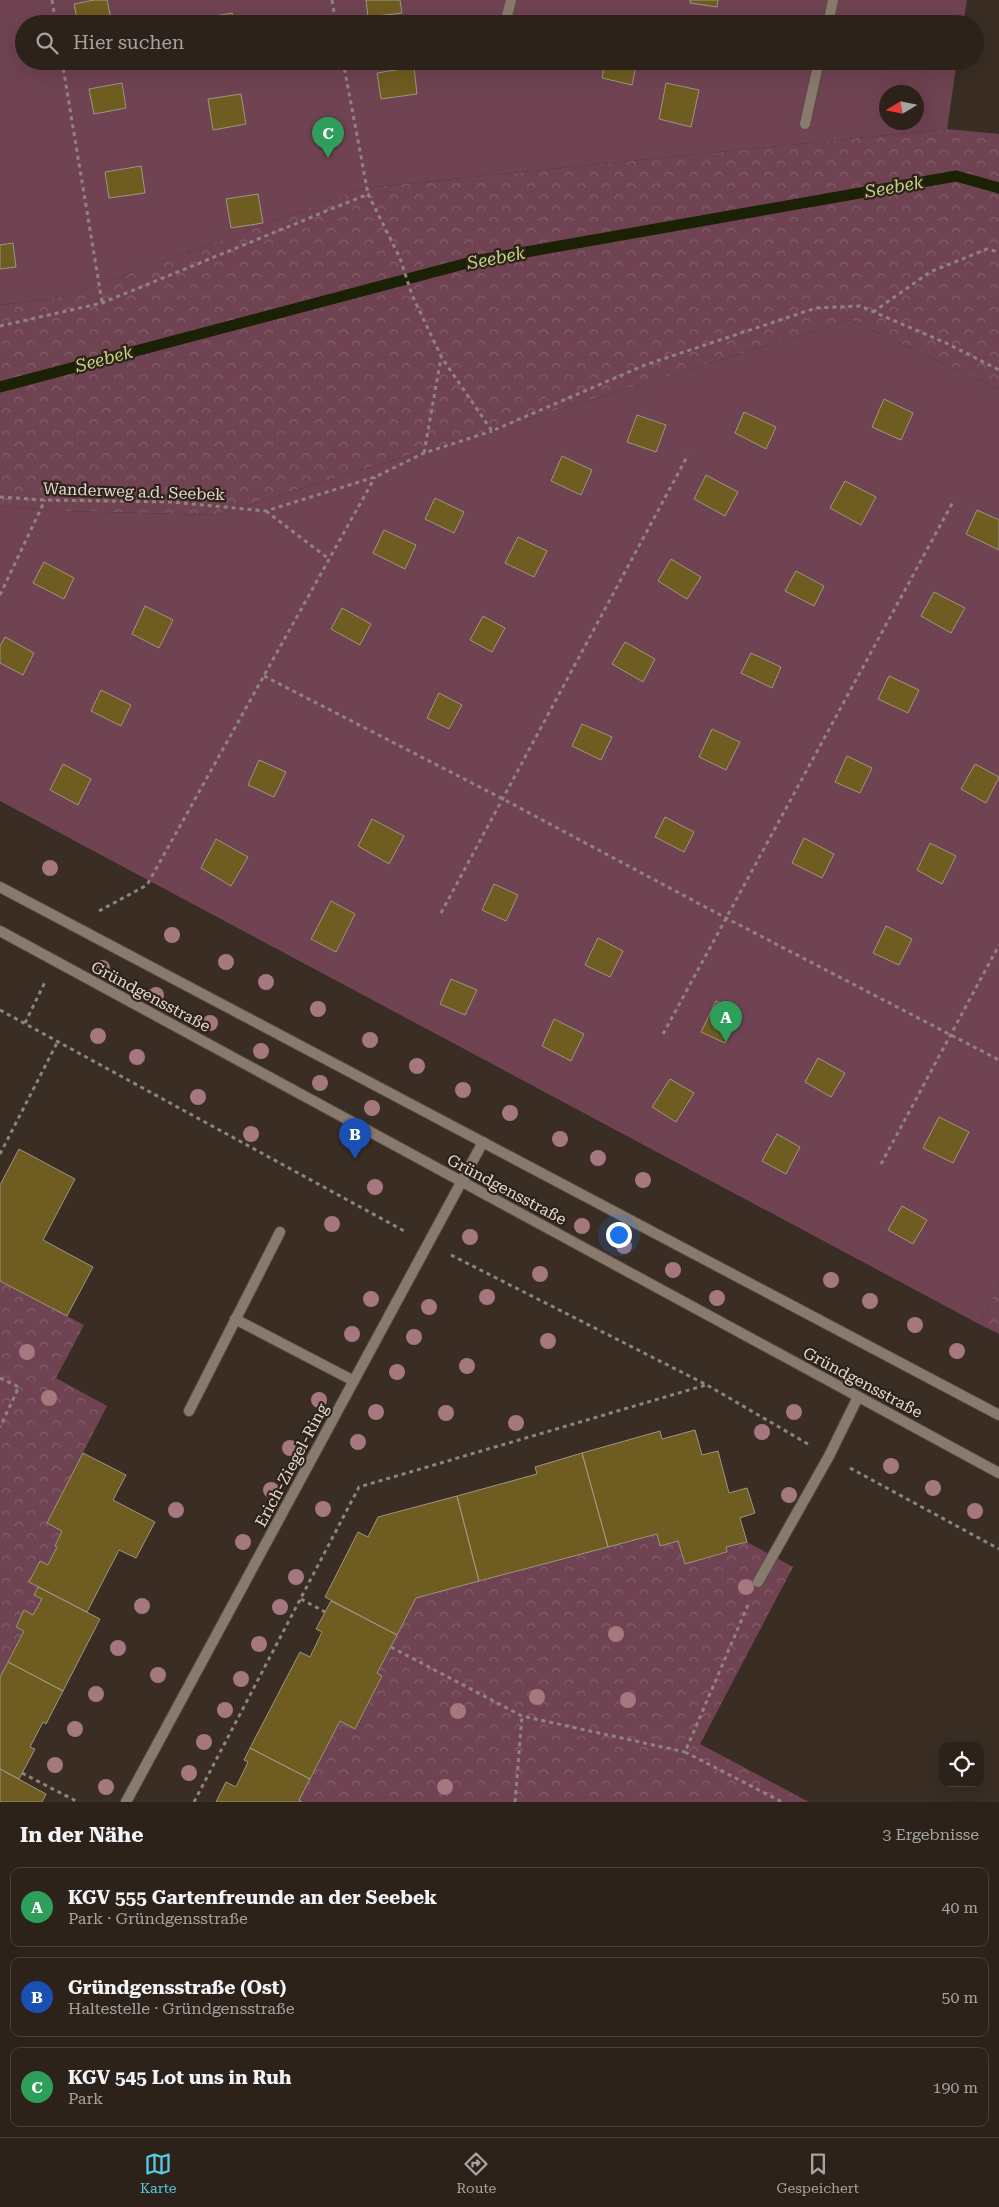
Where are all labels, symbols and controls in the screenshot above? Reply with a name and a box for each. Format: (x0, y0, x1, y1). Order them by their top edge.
search box (15, 15, 984, 70)
icon: search (33, 29, 61, 57)
text: Hier suchen (73, 31, 184, 54)
north arrow (879, 85, 924, 130)
pin: C (312, 117, 344, 158)
water label: Seebek (862, 171, 925, 202)
water label: Seebek (464, 242, 527, 274)
water label: Seebek (72, 341, 135, 377)
street label: Wanderweg a.d. Seebek (42, 479, 225, 504)
street label: Gründgensstraße (88, 957, 214, 1036)
pin: A (710, 1001, 742, 1042)
pin: B (339, 1118, 371, 1159)
street label: Gründgensstraße (444, 1150, 570, 1229)
your location (606, 1222, 632, 1248)
street label: Gründgensstraße (800, 1343, 926, 1422)
street label: Erich-Ziegel-Ring (251, 1400, 332, 1530)
map controls (939, 1742, 984, 1787)
button: locate (939, 1742, 984, 1787)
text: In der Nähe (20, 1823, 143, 1847)
text: 3 Ergebnisse (882, 1825, 979, 1844)
text: KGV 555 Gartenfreunde an der Seebek (68, 1886, 437, 1909)
text: A (31, 1898, 43, 1917)
text: 40 m (941, 1898, 978, 1917)
text: Park · Gründgensstraße (68, 1909, 248, 1928)
text: Gründgensstraße (Ost) (68, 1976, 286, 1999)
text: B (31, 1988, 43, 2007)
text: 50 m (941, 1988, 978, 2007)
text: Haltestelle · Gründgensstraße (68, 1999, 295, 2018)
text: KGV 545 Lot uns in Ruh (68, 2066, 292, 2089)
text: C (31, 2078, 43, 2097)
text: 190 m (932, 2078, 978, 2097)
text: Park (68, 2089, 103, 2108)
tab: Karte (140, 2150, 176, 2196)
tab: Route (457, 2150, 496, 2196)
tab: Gespeichert (776, 2150, 859, 2196)

